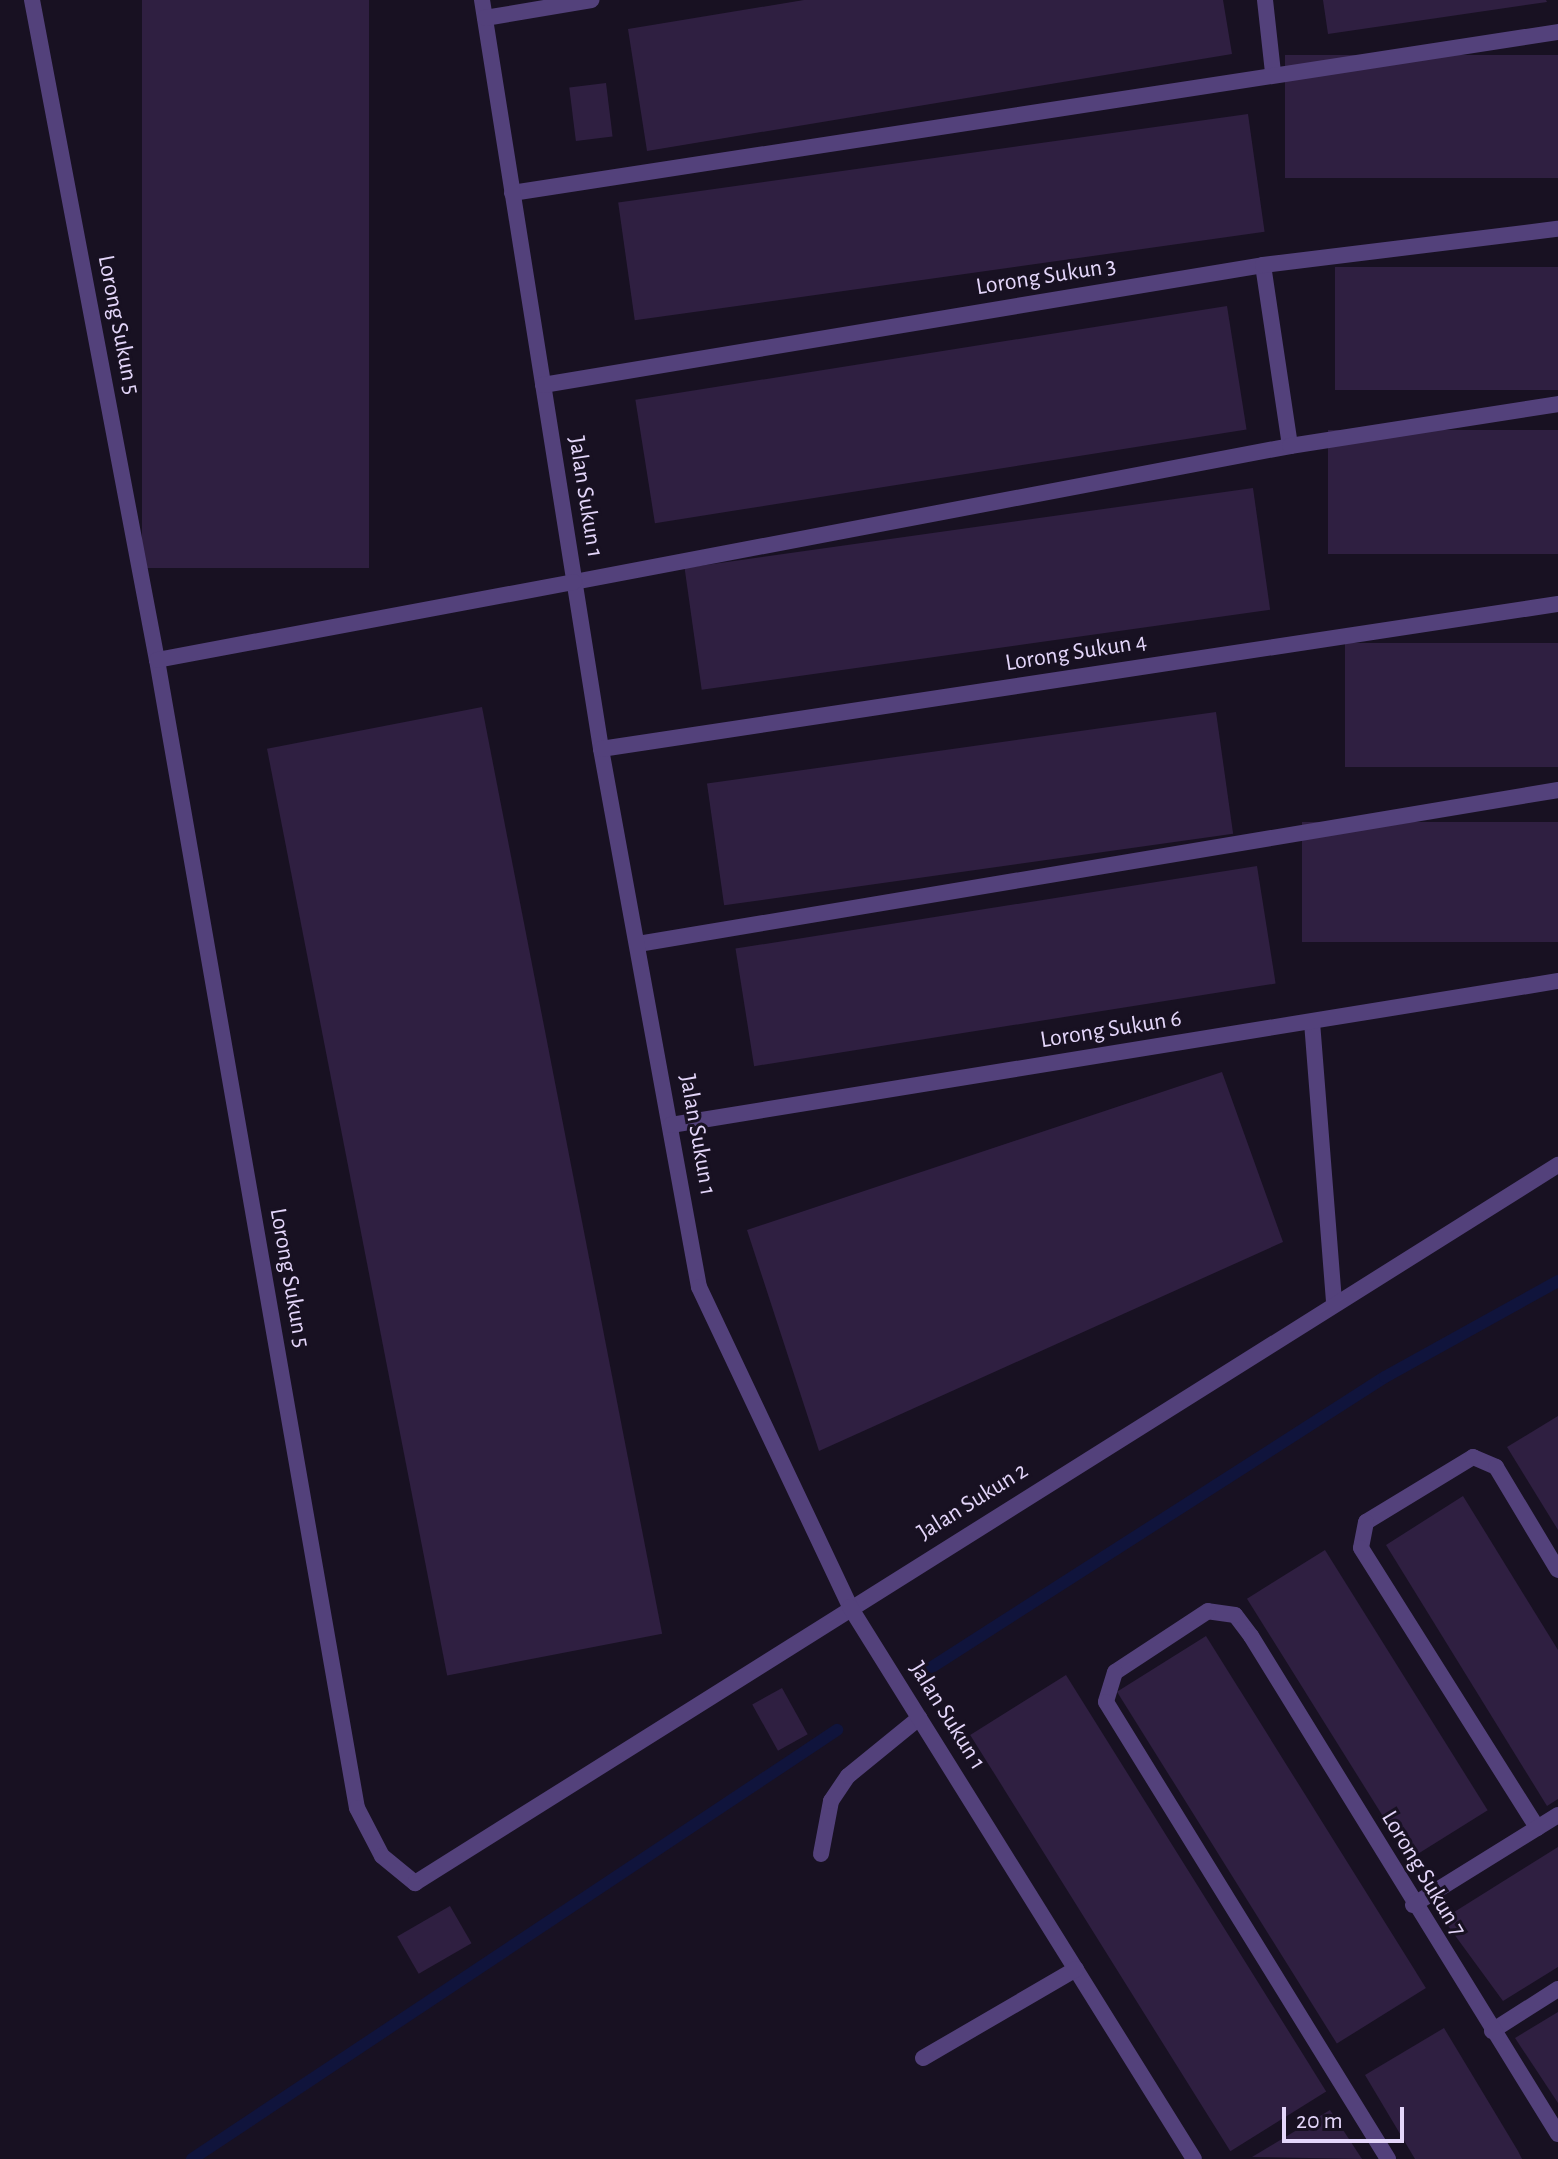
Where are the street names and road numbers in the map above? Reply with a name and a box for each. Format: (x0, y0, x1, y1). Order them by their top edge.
street label: Lorong Sukun 3 (974, 252, 1118, 302)
street label: Lorong Sukun 5 (90, 253, 146, 397)
street label: Jalan Sukun 1 (561, 434, 609, 560)
street label: Lorong Sukun 4 (1003, 628, 1149, 678)
street label: Lorong Sukun 6 (1038, 1005, 1184, 1055)
street label: Jalan Sukun 1 (672, 1072, 722, 1198)
street label: Lorong Sukun 5 (263, 1206, 315, 1350)
street label: Jalan Sukun 2 (912, 1457, 1034, 1547)
street label: Jalan Sukun 1 (902, 1657, 992, 1775)
street label: Lorong Sukun 7 (1374, 1806, 1472, 1942)

